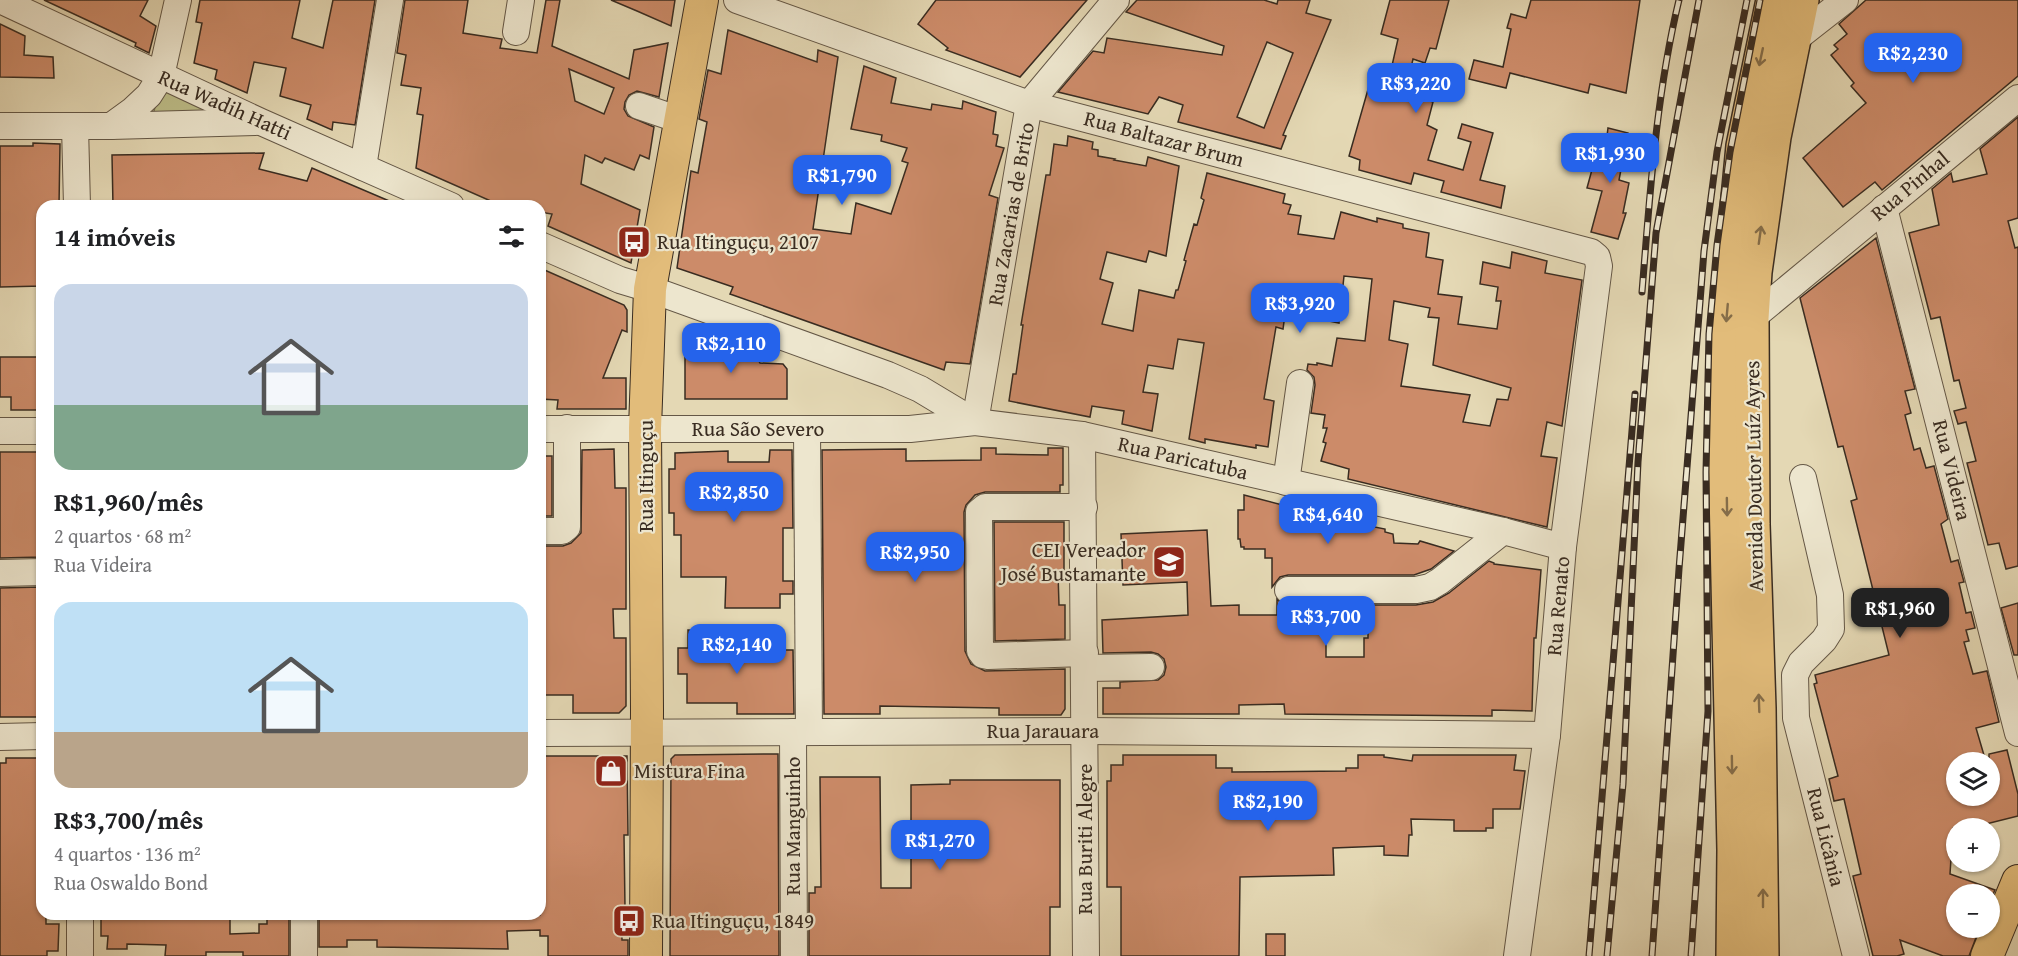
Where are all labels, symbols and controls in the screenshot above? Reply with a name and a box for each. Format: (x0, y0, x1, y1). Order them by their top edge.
pin: R$2,230 (1858, 33, 1968, 84)
text: R$2,230 (1878, 38, 1948, 67)
one-way arrow (1755, 47, 1766, 67)
street label: Rua Wadih Hatti (154, 61, 297, 148)
pin: R$3,220 (1361, 63, 1471, 114)
text: R$3,220 (1381, 68, 1451, 97)
street label: Rua Baltazar Brum (1081, 102, 1248, 175)
street label: Rua Zacarias de Brito (979, 120, 1042, 308)
pin: R$1,930 (1555, 133, 1665, 184)
text: R$1,930 (1575, 138, 1645, 167)
street label: Rua Pinhal (1863, 143, 1956, 228)
pin: R$1,790 (787, 155, 897, 206)
text: R$1,790 (807, 160, 877, 189)
text: 14 imóveis (54, 217, 176, 256)
icon: filters (495, 220, 528, 253)
bus stop icon: Rua Itinguçu, 2107 (616, 224, 652, 260)
place label: Rua Itinguçu, 2107 (657, 226, 819, 257)
one-way arrow (1754, 226, 1765, 246)
pin: R$3,920 (1245, 283, 1355, 334)
text: R$3,920 (1265, 288, 1335, 317)
one-way arrow (1721, 302, 1732, 322)
icon: home (237, 323, 345, 431)
pin: R$2,110 (676, 323, 786, 374)
text: R$2,110 (696, 328, 766, 357)
street label: Avenida Doutor Luíz Ayres (1736, 360, 1771, 592)
street label: Rua São Severo (692, 413, 824, 444)
street label: Rua Videira (1925, 416, 1980, 524)
street label: Rua Itinguçu (630, 419, 661, 532)
street label: Rua Paricatuba (1115, 427, 1251, 488)
pin: R$2,850 (679, 472, 789, 523)
text: R$2,850 (699, 477, 769, 506)
text: R$1,960/mês (54, 482, 203, 521)
pin: R$4,640 (1273, 494, 1383, 545)
one-way arrow (1721, 497, 1733, 517)
text: R$4,640 (1293, 499, 1363, 528)
text: 2 quartos · 68 m² (54, 521, 191, 550)
pin: R$2,950 (860, 532, 970, 583)
place label: CEI Vereador José Bustamante (998, 534, 1146, 589)
text: R$2,950 (880, 537, 950, 566)
school or university icon: CEI Vereador José Bustamante (1151, 544, 1187, 580)
text: Rua Videira (54, 550, 152, 579)
street label: Rua Renato (1538, 555, 1577, 657)
pin: R$1,960 (1845, 588, 1955, 639)
text: R$1,960 (1865, 593, 1935, 622)
pin: R$3,700 (1271, 596, 1381, 647)
text: R$3,700 (1291, 601, 1361, 630)
pin: R$2,140 (682, 624, 792, 675)
text: R$2,140 (702, 629, 772, 658)
icon: home (237, 641, 345, 749)
one-way arrow (1754, 693, 1765, 713)
street label: Rua Jarauara (987, 715, 1099, 746)
map controls (1946, 752, 2000, 938)
button: layers (1946, 752, 2000, 806)
shop icon: Mistura Fina (593, 753, 629, 789)
place label: Mistura Fina (634, 755, 745, 786)
one-way arrow (1726, 755, 1738, 775)
street label: Rua Manguinho (777, 757, 808, 895)
street label: Rua Buriti Alegre (1069, 763, 1100, 914)
pin: R$2,190 (1213, 781, 1323, 832)
street label: Rua Licânia (1799, 784, 1854, 890)
text: R$2,190 (1233, 786, 1303, 815)
text: R$3,700/mês (54, 800, 203, 839)
button: + (1946, 818, 2000, 872)
pin: R$1,270 (885, 820, 995, 871)
text: R$1,270 (905, 825, 975, 854)
text: 4 quartos · 136 m² (54, 839, 201, 868)
text: Rua Oswaldo Bond (54, 868, 208, 897)
button: − (1946, 884, 2000, 938)
one-way arrow (1757, 888, 1769, 908)
bus stop icon: Rua Itinguçu, 1849 (611, 903, 647, 939)
place label: Rua Itinguçu, 1849 (652, 905, 814, 936)

